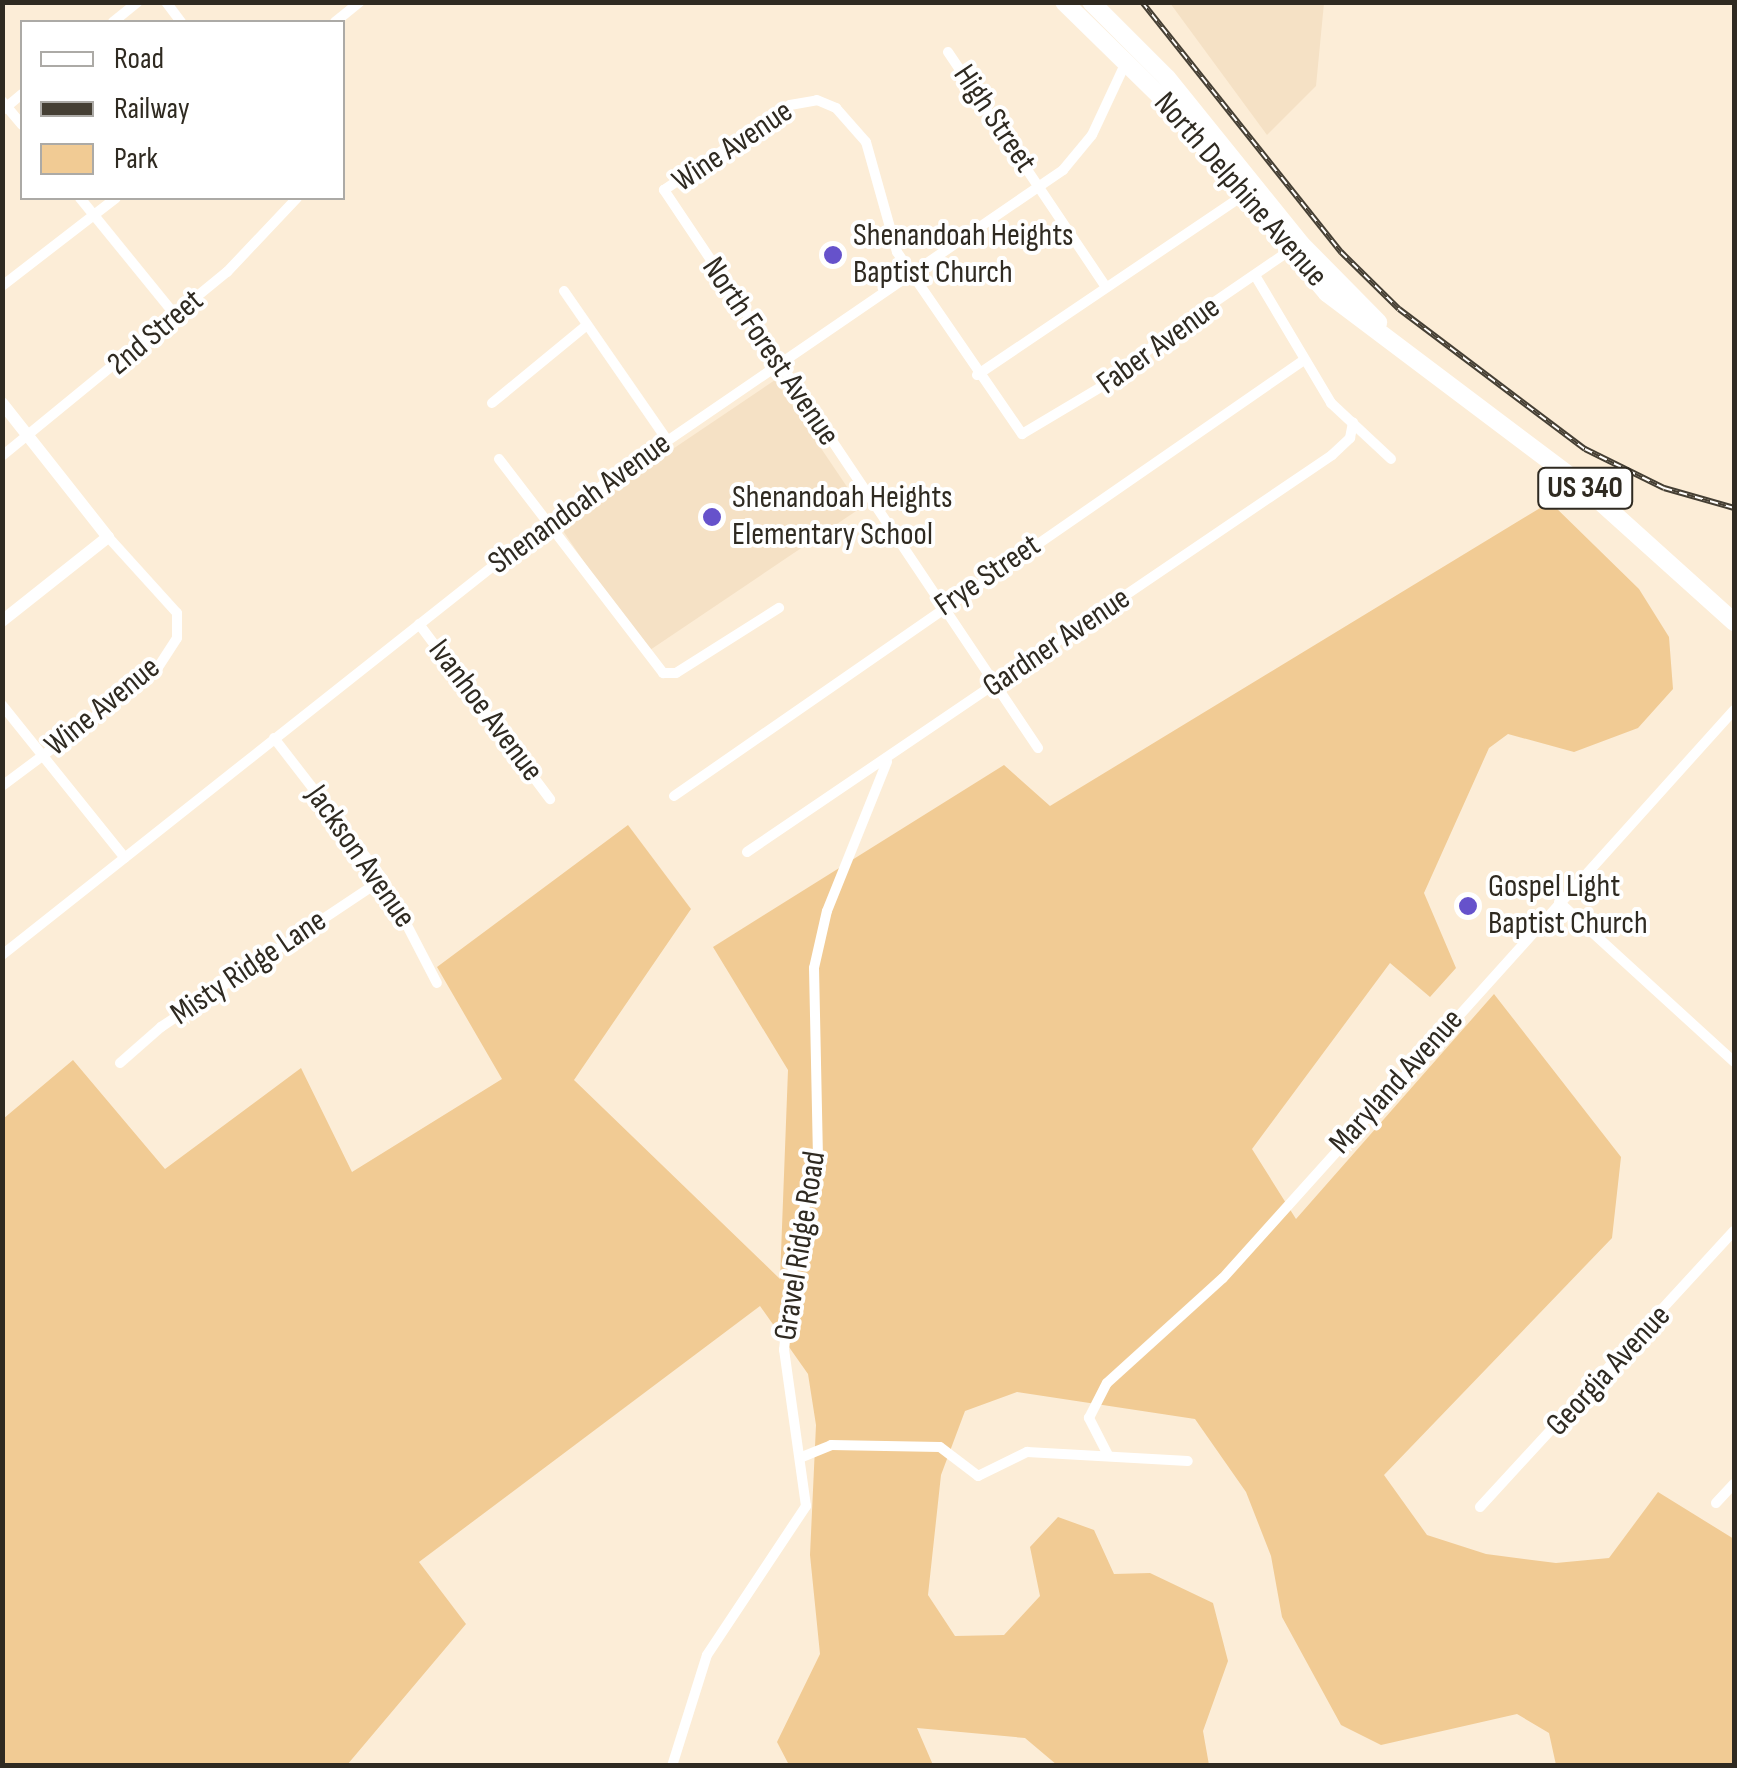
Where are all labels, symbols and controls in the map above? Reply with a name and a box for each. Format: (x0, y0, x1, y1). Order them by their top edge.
legend (20, 20, 345, 200)
text: Road (114, 41, 164, 77)
street label: High Street (944, 58, 1044, 180)
street label: North Delphine Avenue (1145, 85, 1335, 295)
text: Railway (114, 91, 190, 127)
street label: Wine Avenue (666, 93, 800, 201)
text: Park (114, 141, 158, 177)
place label: Shenandoah Heights Baptist Church (853, 218, 1073, 293)
marker: Shenandoah Heights Baptist Church (822, 244, 844, 266)
street label: North Forest Avenue (693, 251, 847, 453)
street label: 2nd Street (100, 282, 212, 384)
street label: Faber Avenue (1090, 289, 1228, 403)
street label: Shenandoah Avenue (481, 425, 679, 583)
road number: US 340 (1535, 463, 1635, 513)
place label: Shenandoah Heights Elementary School (732, 480, 952, 555)
marker: Shenandoah Heights Elementary School (701, 506, 723, 528)
street label: Frye Street (928, 527, 1048, 625)
street label: Gardner Avenue (976, 580, 1138, 706)
street label: Ivanhoe Avenue (419, 633, 551, 789)
street label: Wine Avenue (38, 649, 168, 765)
street label: Jackson Avenue (297, 778, 423, 936)
place label: Gospel Light Baptist Church (1488, 869, 1648, 944)
marker: Gospel Light Baptist Church (1457, 895, 1479, 917)
street label: Misty Ridge Lane (164, 902, 334, 1034)
street label: Maryland Avenue (1322, 1002, 1472, 1162)
street label: Gravel Ridge Road (767, 1149, 835, 1343)
street label: Georgia Avenue (1539, 1298, 1679, 1444)

